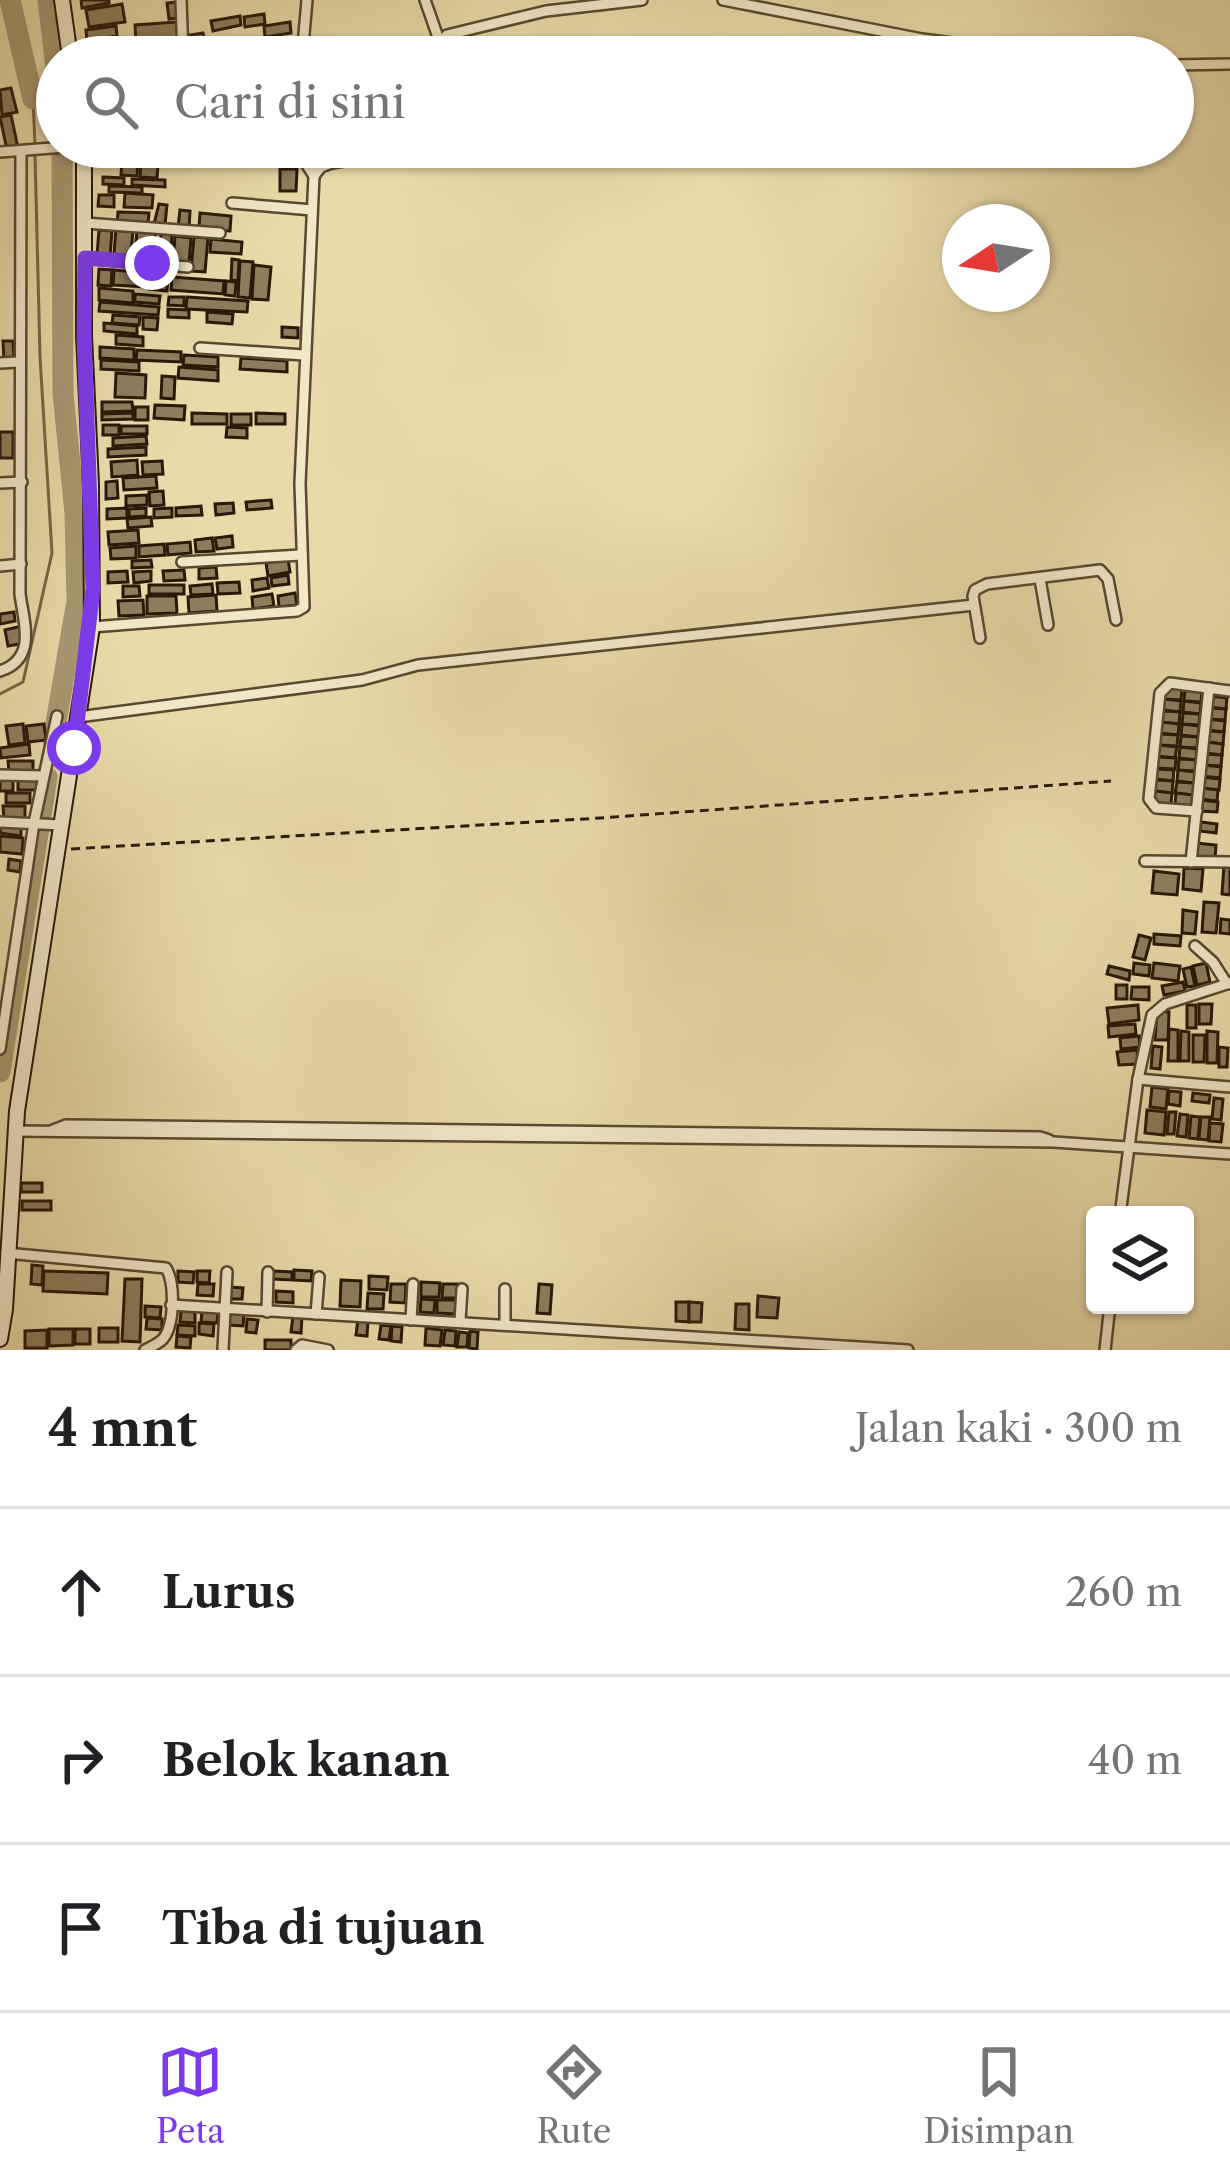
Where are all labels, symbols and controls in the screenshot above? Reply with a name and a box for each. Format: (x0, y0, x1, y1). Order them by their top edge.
search box (36, 36, 1194, 168)
icon: search (78, 69, 144, 135)
text: Cari di sini (174, 74, 405, 130)
north arrow (942, 204, 1050, 312)
route end (125, 236, 179, 290)
route start (47, 721, 101, 775)
map controls (1086, 1206, 1194, 1314)
button: layers (1086, 1206, 1194, 1314)
text: 4 mnt (48, 1397, 197, 1459)
text: Jalan kaki · 300 m (855, 1404, 1182, 1452)
icon: ahead (48, 1559, 114, 1625)
text: Lurus (162, 1564, 296, 1620)
text: 260 m (1065, 1568, 1182, 1616)
icon: right (48, 1727, 114, 1793)
text: Belok kanan (162, 1732, 450, 1788)
text: 40 m (1088, 1736, 1182, 1784)
icon: arrive (48, 1895, 114, 1961)
text: Tiba di tujuan (162, 1900, 485, 1956)
tab: Peta (156, 2039, 225, 2152)
tab: Rute (537, 2039, 611, 2152)
tab: Disimpan (924, 2039, 1074, 2152)

